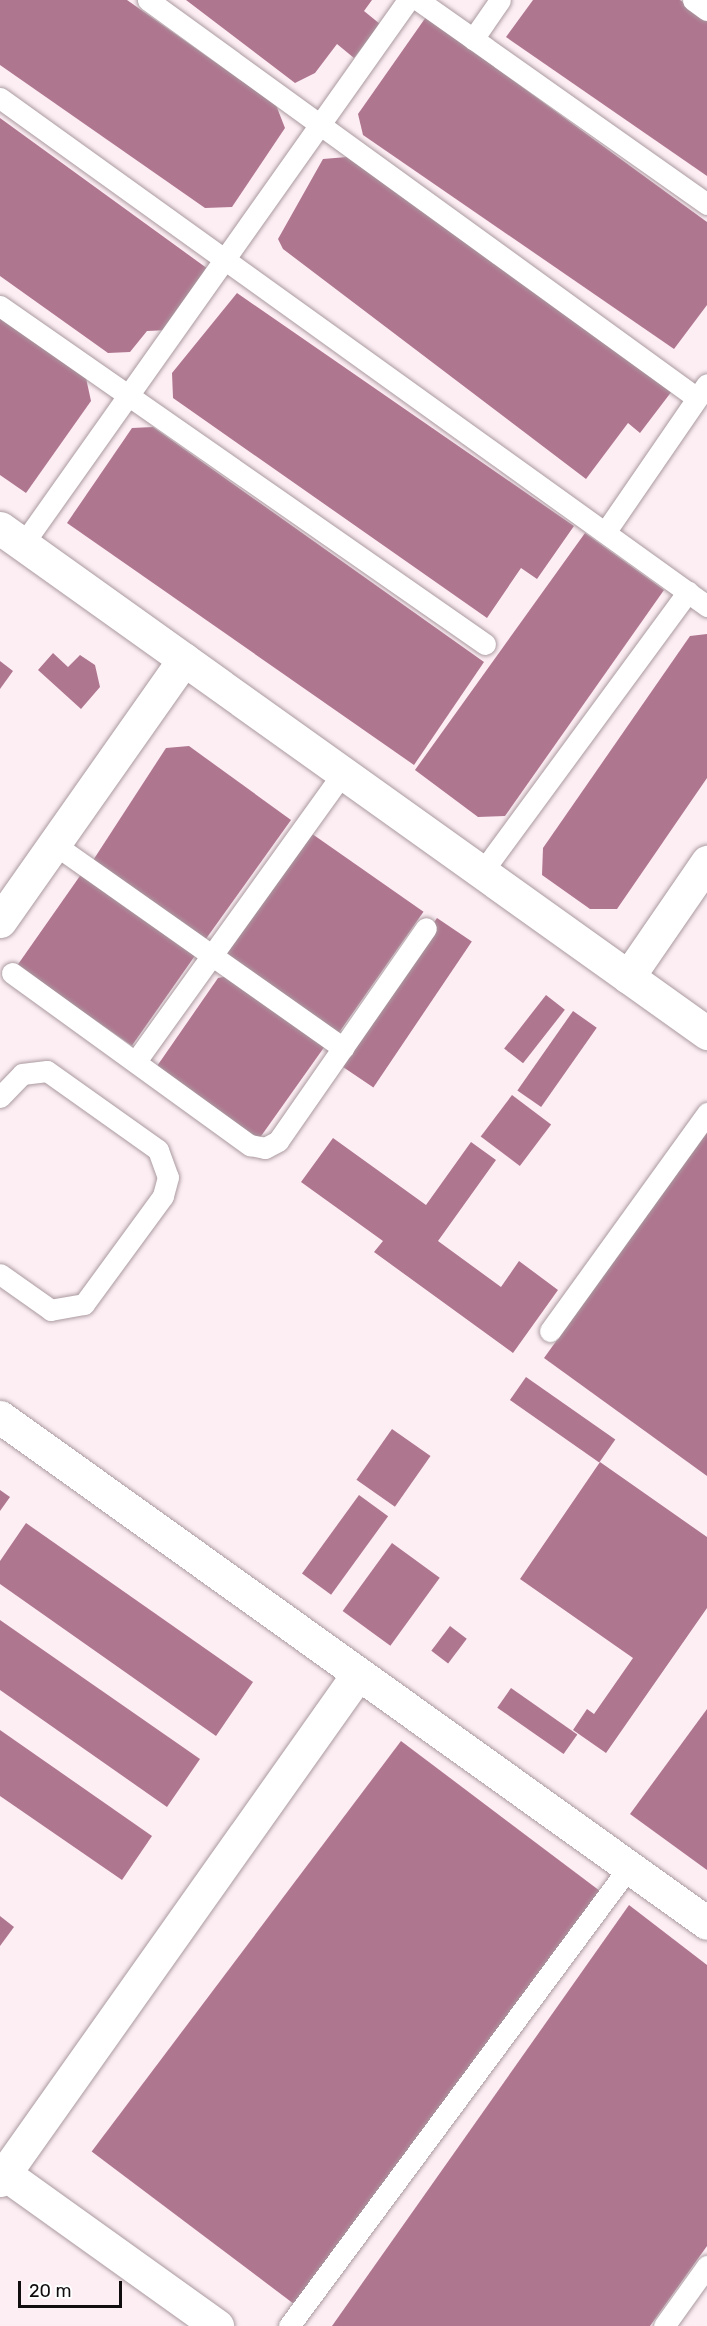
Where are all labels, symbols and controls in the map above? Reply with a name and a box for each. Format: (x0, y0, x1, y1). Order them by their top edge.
scale bar (21, 2269, 124, 2307)
text: 20 m (29, 2280, 71, 2302)

